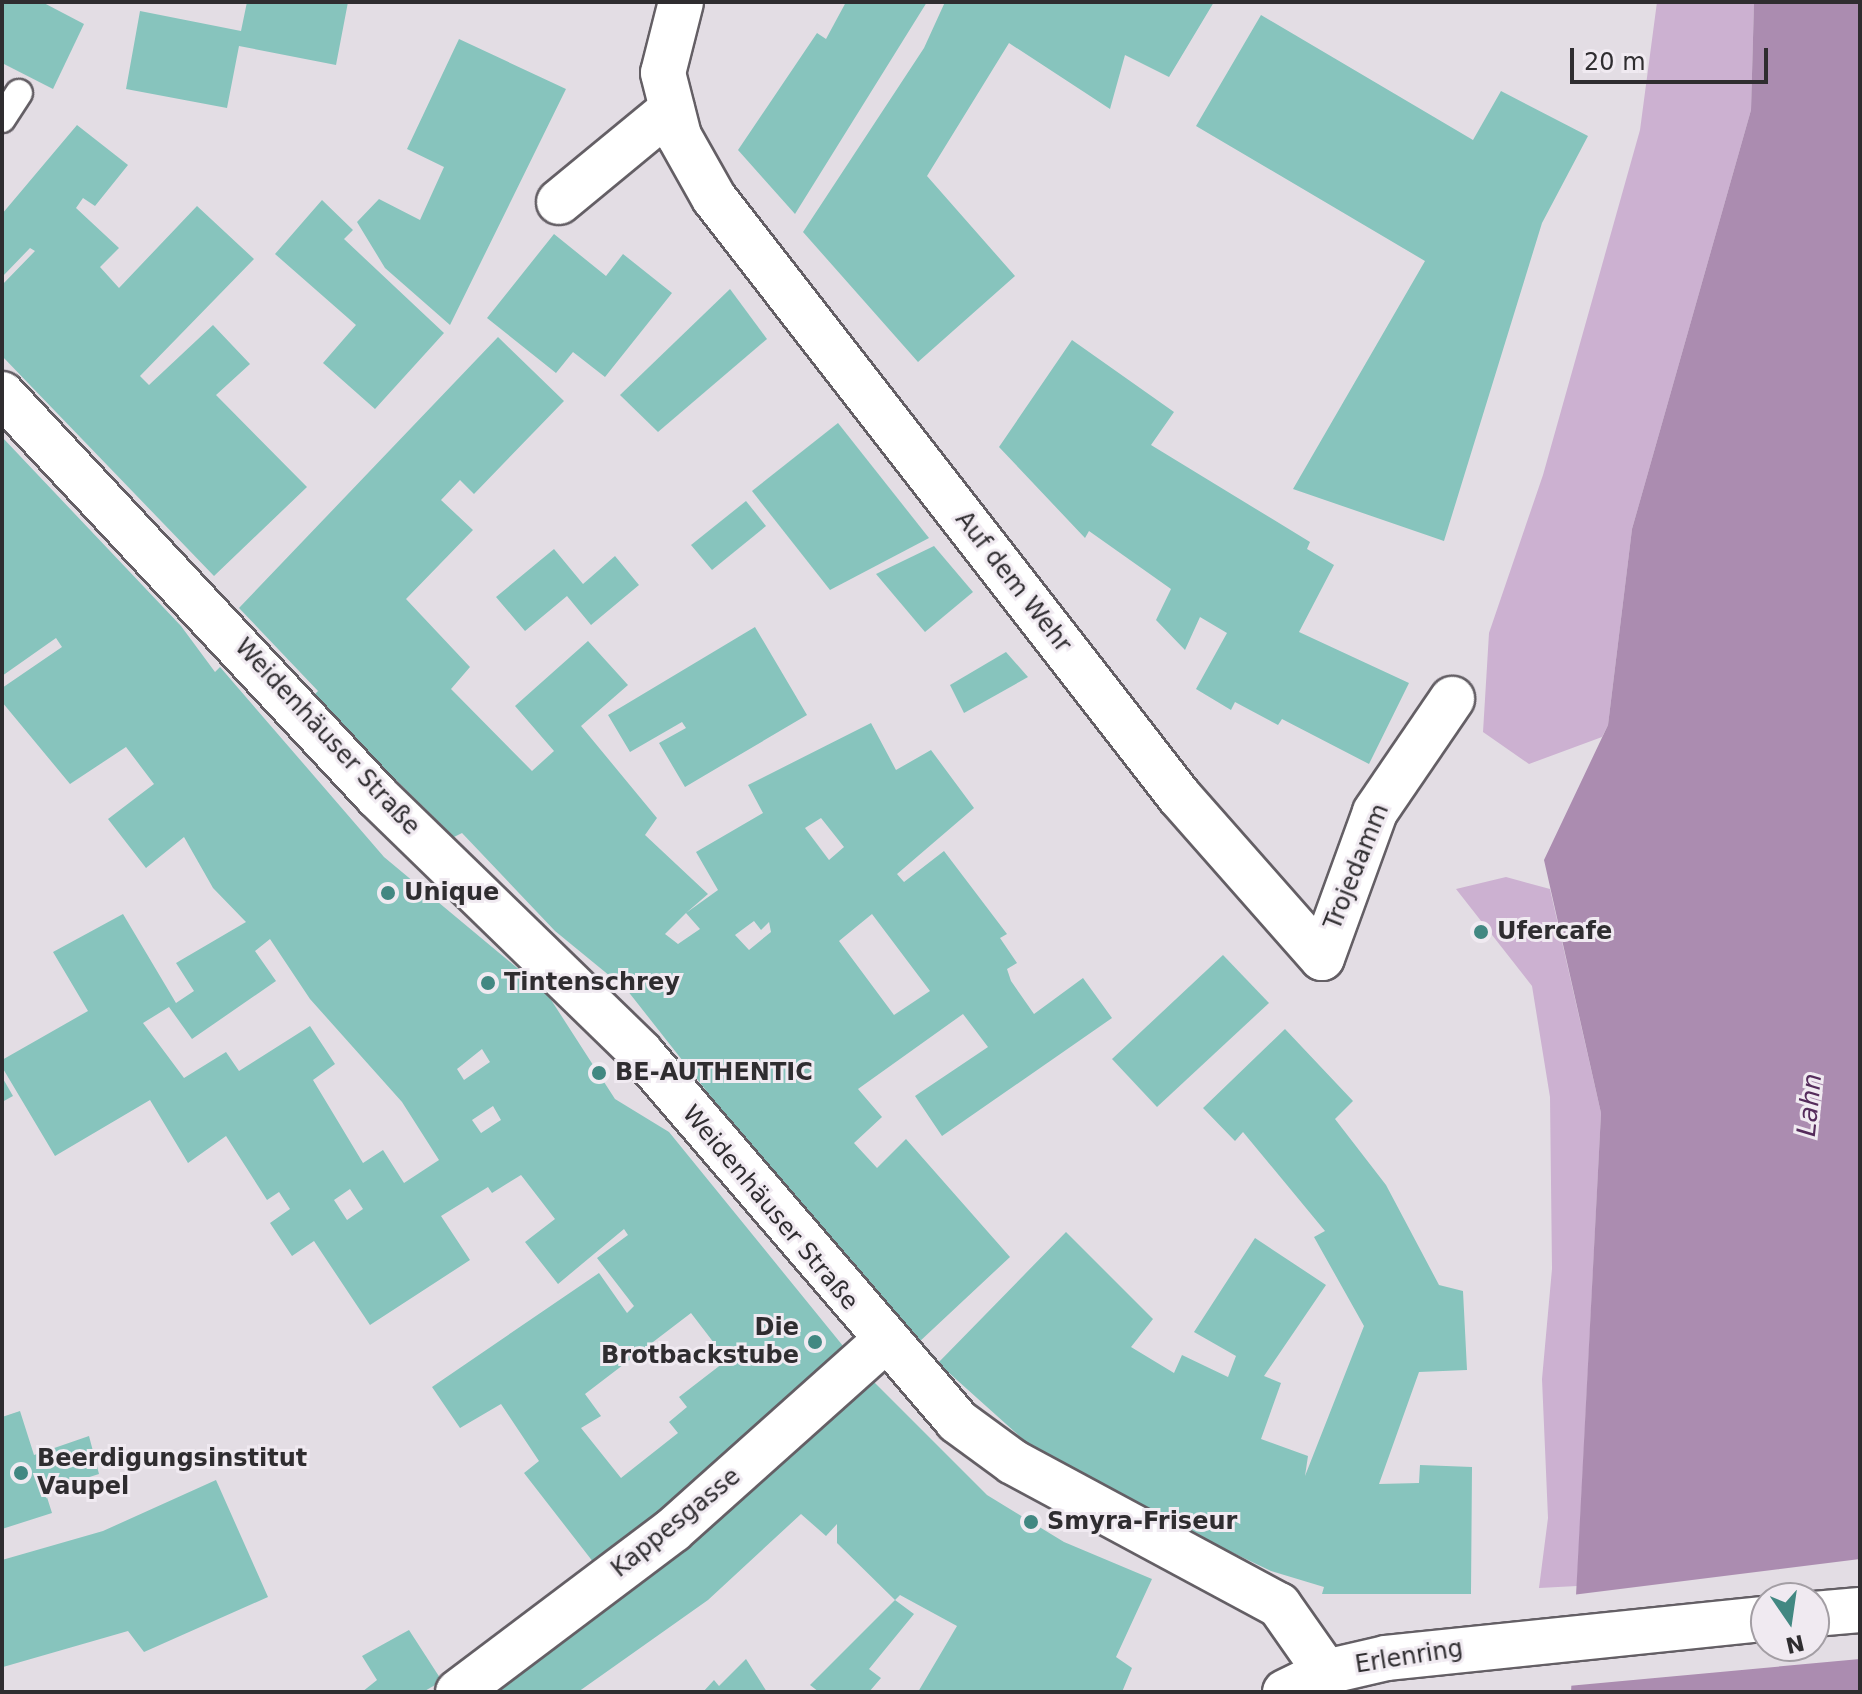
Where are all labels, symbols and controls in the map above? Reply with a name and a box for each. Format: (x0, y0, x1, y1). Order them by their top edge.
scale bar (1574, 32, 1772, 82)
text: 20 m (1584, 48, 1646, 76)
street label: Auf dem Wehr (949, 506, 1077, 658)
street label: Weidenhäuser Straße (229, 633, 425, 841)
street label: Trojedamm (1319, 800, 1395, 934)
place label: Unique (404, 879, 499, 907)
marker: Unique (379, 884, 397, 902)
place label: Ufercafe (1497, 918, 1612, 946)
marker: Ufercafe (1472, 923, 1490, 941)
place label: Tintenschrey (504, 969, 680, 997)
marker: Tintenschrey (479, 974, 497, 992)
place label: BE-AUTHENTIC (615, 1059, 813, 1087)
marker: BE-AUTHENTIC (590, 1064, 608, 1082)
water label: Lahn (1791, 1072, 1829, 1138)
street label: Weidenhäuser Straße (676, 1100, 864, 1316)
place label: Die Brotbackstube (601, 1314, 799, 1370)
marker: Die Brotbackstube (806, 1333, 824, 1351)
place label: Beerdigungsinstitut Vaupel (37, 1445, 307, 1501)
street label: Kappesgasse (606, 1462, 746, 1584)
marker: Beerdigungsinstitut Vaupel (12, 1464, 30, 1482)
place label: Smyra-Friseur (1047, 1508, 1237, 1536)
marker: Smyra-Friseur (1022, 1513, 1040, 1531)
north arrow (1750, 1582, 1830, 1662)
text: N (1783, 1630, 1807, 1658)
street label: Erlenring (1353, 1634, 1465, 1680)

